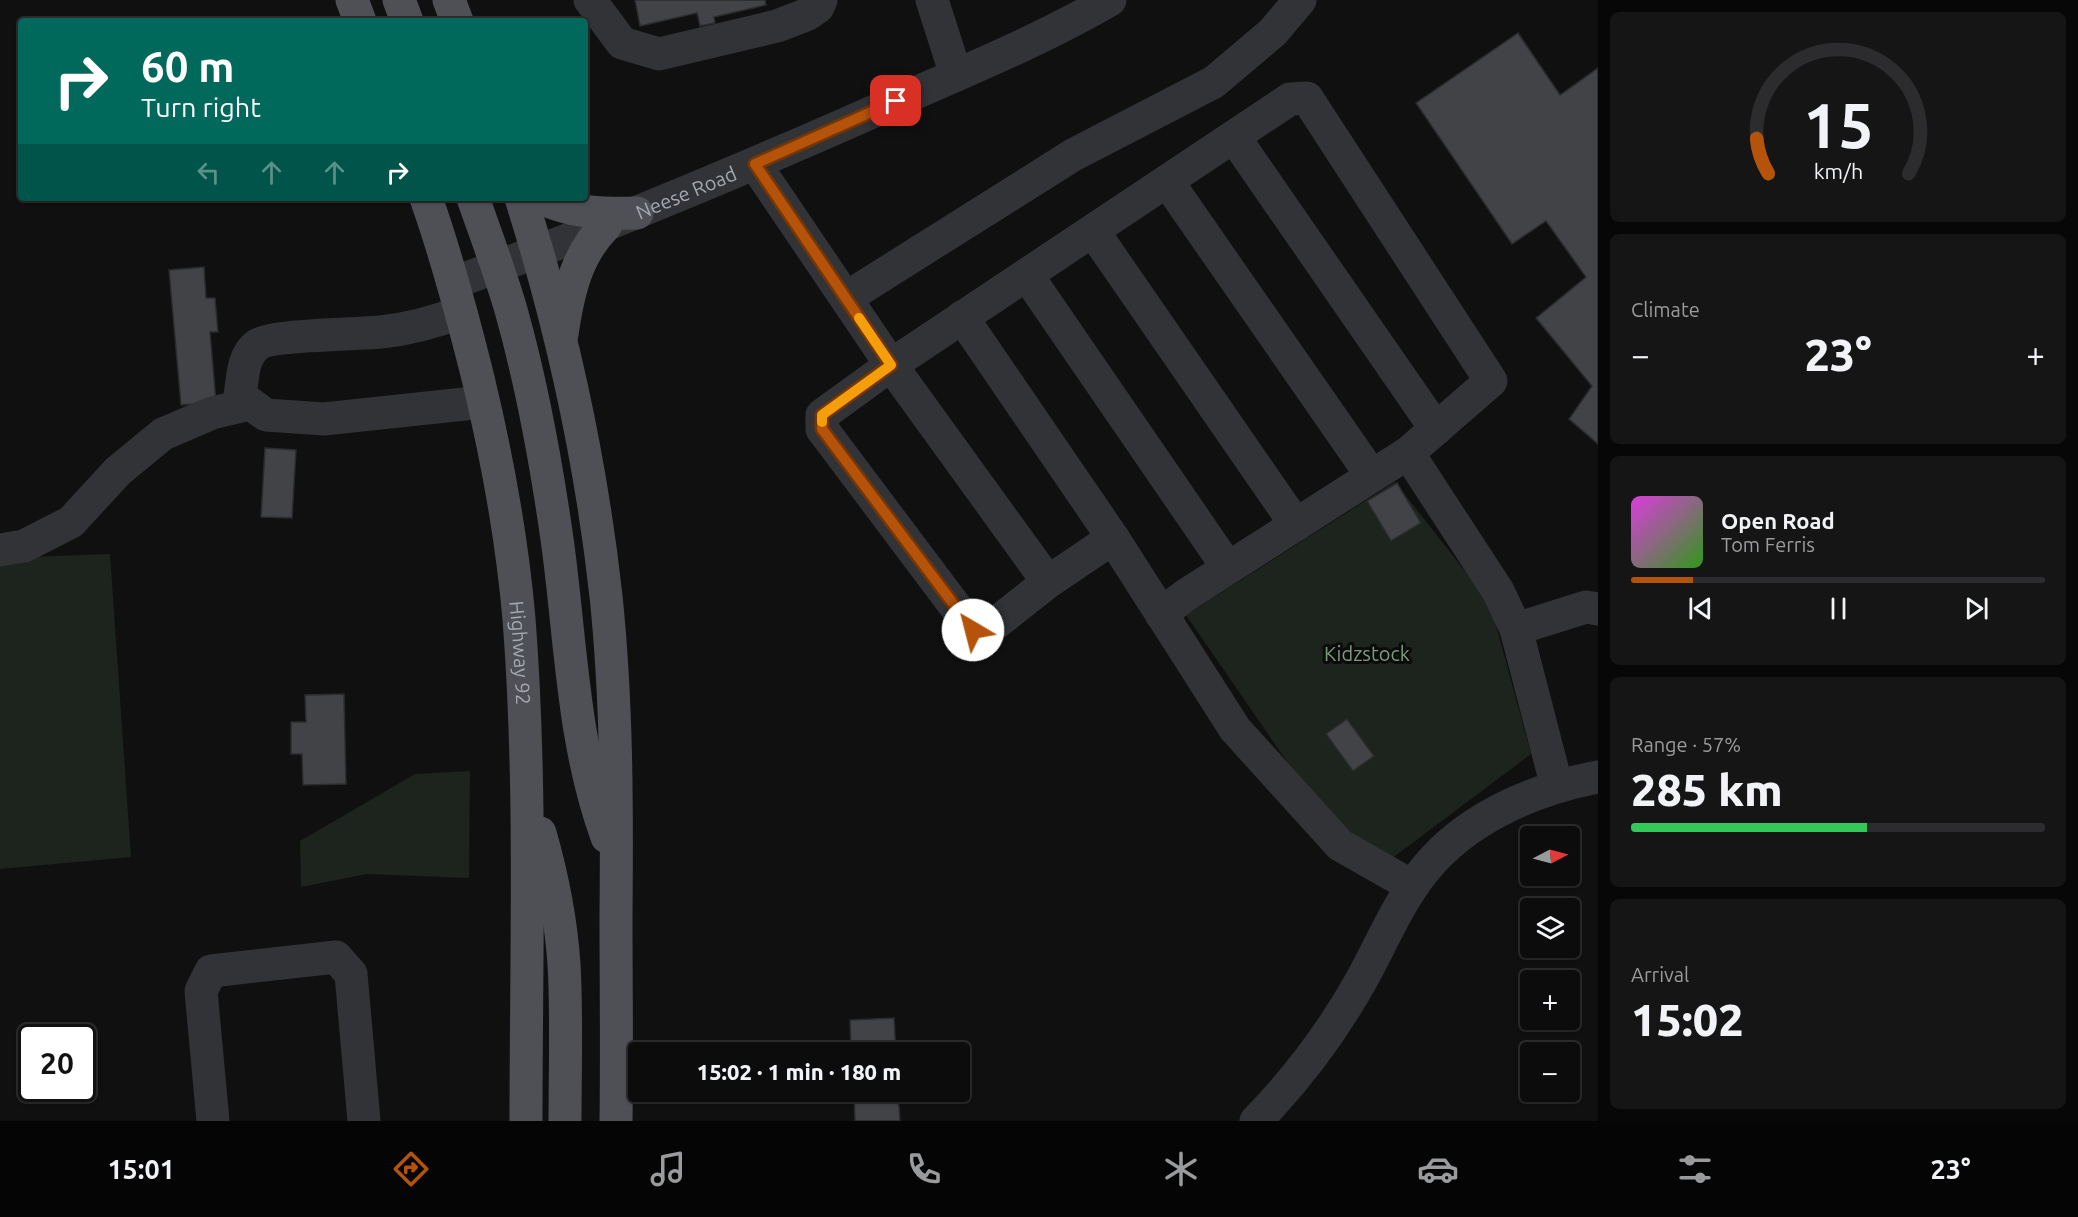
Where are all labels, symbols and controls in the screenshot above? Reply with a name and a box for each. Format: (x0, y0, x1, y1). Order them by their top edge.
icon: right (42, 42, 120, 120)
text: 60 m (141, 43, 235, 90)
pin (870, 75, 921, 126)
icon: arrive (879, 84, 912, 117)
text: 15 (1803, 90, 1873, 160)
text: Turn right (141, 92, 261, 122)
icon: left (192, 156, 225, 189)
icon: ahead (255, 156, 288, 189)
icon: ahead (318, 156, 351, 189)
icon: right (381, 156, 414, 189)
text: km/h (1813, 159, 1863, 183)
street label: Neese Road (632, 161, 740, 223)
text: Climate (1631, 298, 1700, 321)
text: 23° (1804, 329, 1872, 380)
text: − (1631, 336, 1650, 373)
text: + (2026, 336, 2045, 373)
text: Open Road (1721, 508, 1835, 533)
text: Tom Ferris (1721, 533, 1815, 556)
icon: previous (1684, 592, 1717, 625)
icon: pause (1822, 592, 1855, 625)
icon: next (1960, 592, 1993, 625)
position arrow (941, 598, 1005, 662)
street label: Highway 92 (506, 600, 536, 705)
park label: Kidzstock (1324, 642, 1410, 665)
text: Range · 57% (1631, 733, 1741, 756)
text: 285 km (1631, 764, 1783, 815)
north arrow (1520, 826, 1580, 886)
map controls (1520, 826, 1580, 1102)
button: layers (1520, 898, 1580, 958)
text: Arrival (1631, 963, 1689, 986)
button: + (1520, 970, 1580, 1030)
text: 15:02 (1631, 994, 1744, 1045)
speed limit sign: 20 (18, 1024, 96, 1102)
button: − (1520, 1042, 1580, 1102)
text: 15:02 · 1 min · 180 m (697, 1059, 901, 1084)
icon: directions (390, 1148, 432, 1190)
icon: music (647, 1148, 689, 1190)
icon: phone (903, 1148, 945, 1190)
icon: climate (1160, 1148, 1202, 1190)
icon: car (1417, 1148, 1459, 1190)
icon: filters (1674, 1148, 1716, 1190)
text: 15:01 (107, 1154, 175, 1184)
text: 23° (1931, 1154, 1971, 1184)

